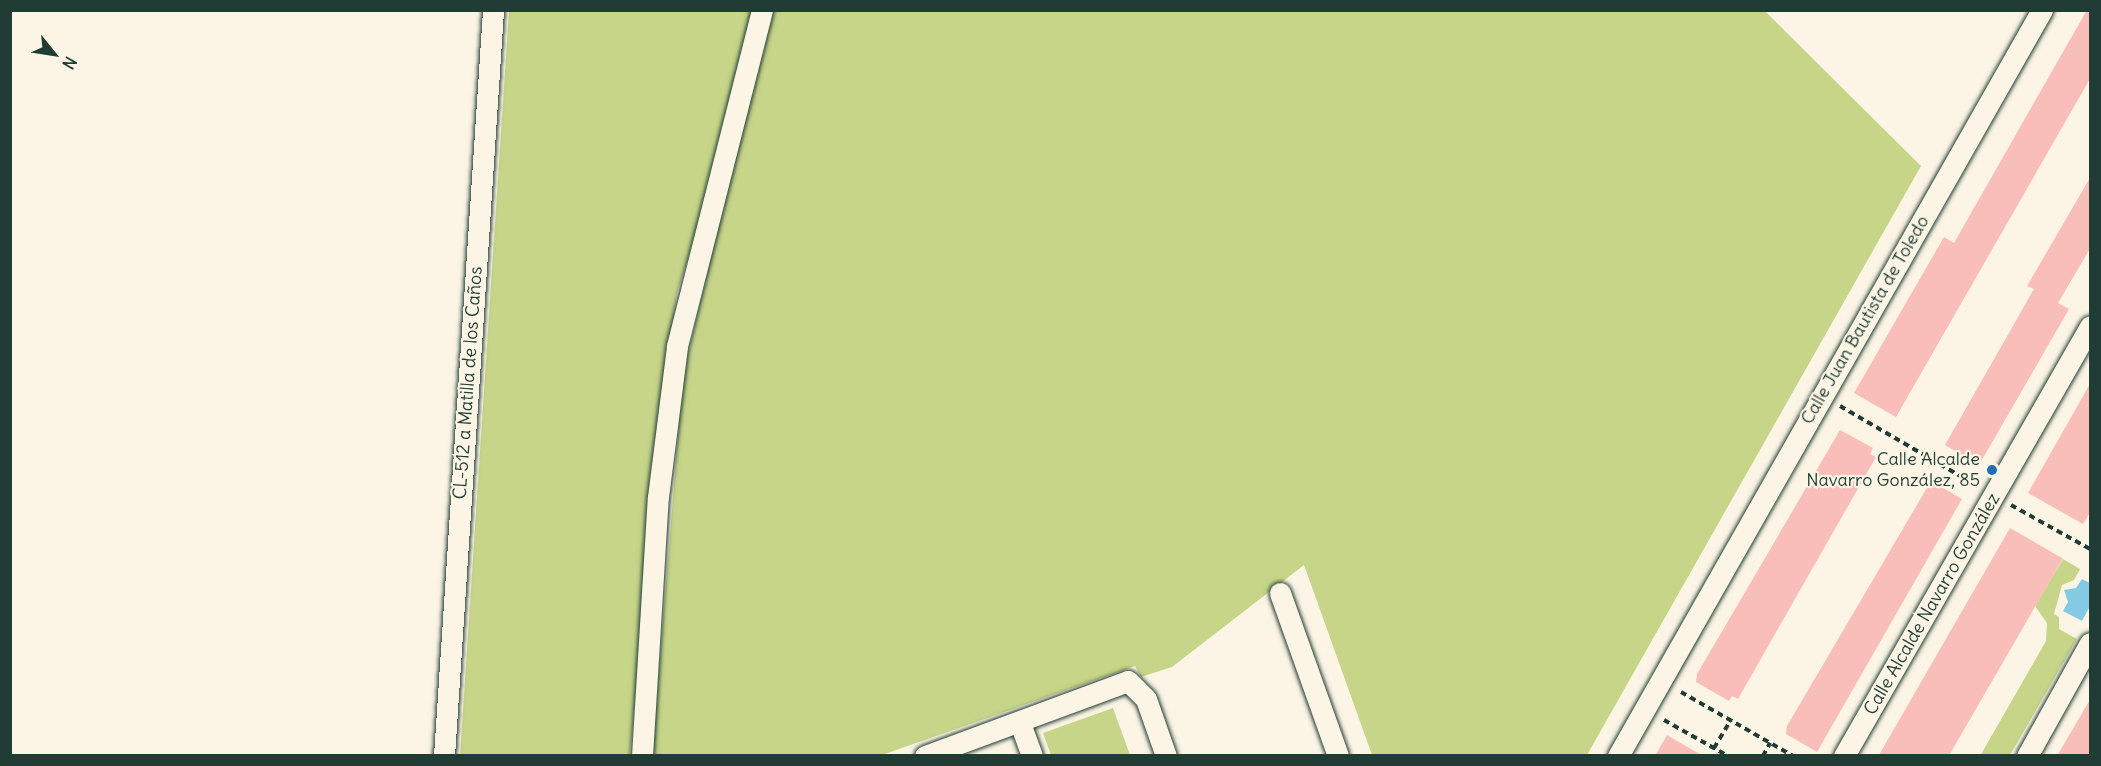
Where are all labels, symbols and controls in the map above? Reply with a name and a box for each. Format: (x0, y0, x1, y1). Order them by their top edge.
north arrow (24, 24, 84, 84)
text: N (58, 53, 81, 73)
street label: Calle Juan Bautista de Toledo (1796, 212, 1934, 428)
street label: CL-512 a Matilla de los Caños (449, 266, 487, 500)
place label: Calle Alcalde Navarro González, 85 (1806, 449, 1980, 492)
marker: Calle Alcalde Navarro González, 85 (1985, 463, 1999, 477)
street label: Calle Alcalde Navarro González (1860, 489, 2004, 719)

